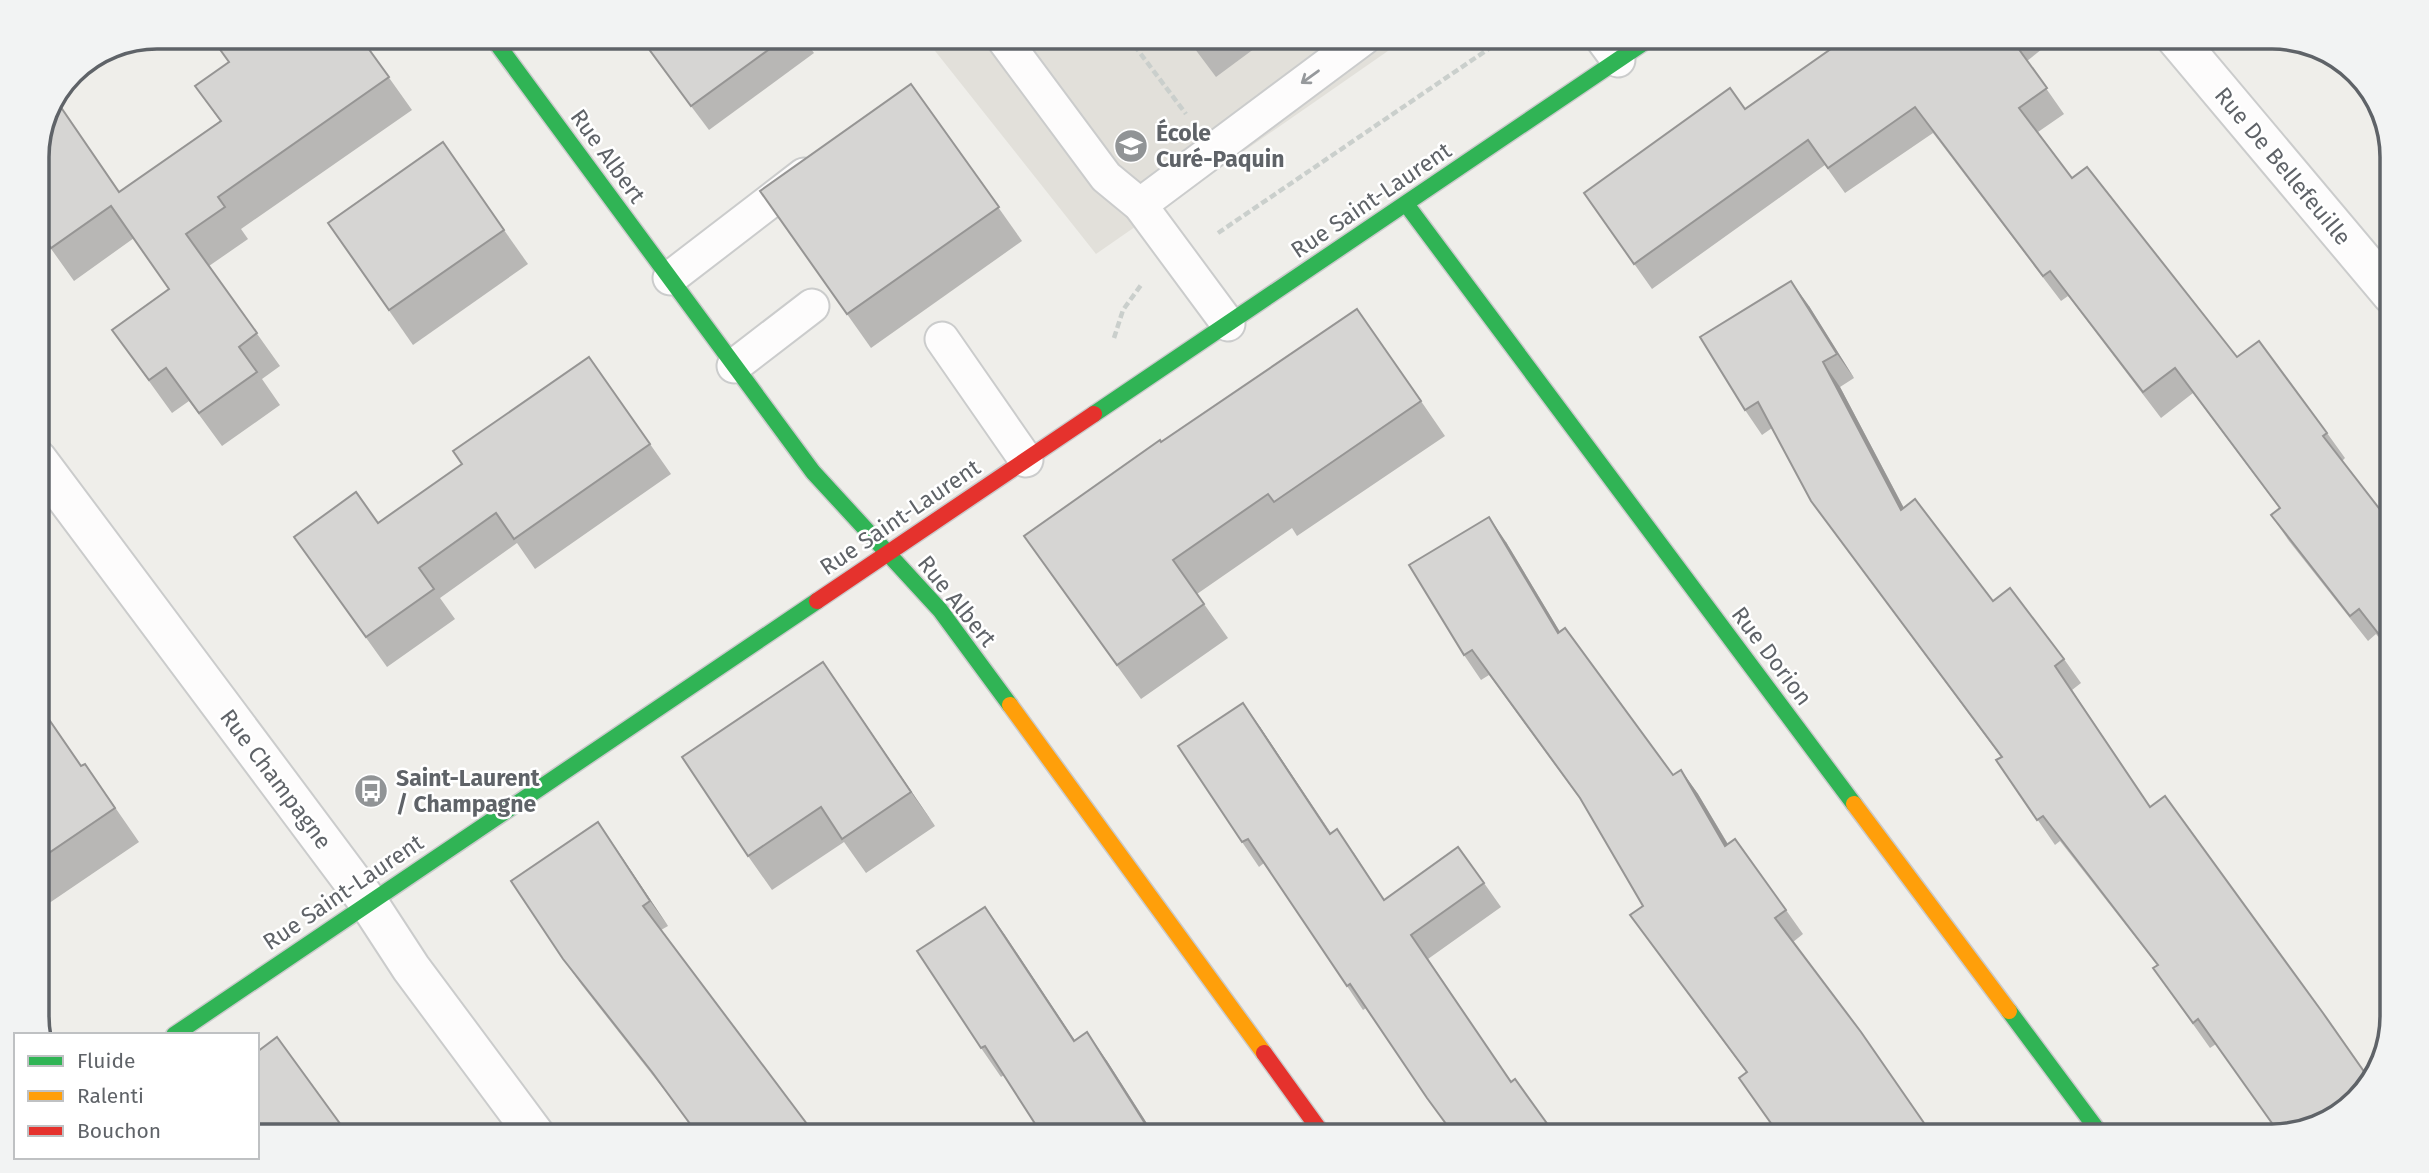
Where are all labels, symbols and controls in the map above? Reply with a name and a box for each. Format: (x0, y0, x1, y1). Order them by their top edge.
one-way arrow (1301, 70, 1320, 84)
street label: Rue De Bellefeuille (2209, 81, 2357, 251)
street label: Rue Albert (565, 104, 652, 209)
place label: École Curé-Paquin (1156, 118, 1285, 173)
school or university icon: École Curé-Paquin (1112, 127, 1150, 165)
street label: Rue Saint-Laurent (1286, 136, 1457, 264)
street label: Rue Saint-Laurent (815, 453, 986, 581)
street label: Rue Albert (912, 550, 1003, 653)
street label: Rue Dorion (1726, 601, 1818, 711)
street label: Rue Champagne (214, 703, 338, 855)
place label: Saint-Laurent / Champagne (396, 764, 541, 818)
bus stop icon: Saint-Laurent / Champagne (352, 772, 390, 810)
street label: Rue Saint-Laurent (258, 828, 429, 956)
legend (14, 1033, 259, 1159)
text: Fluide (77, 1048, 135, 1074)
text: Ralenti (77, 1083, 144, 1109)
text: Bouchon (77, 1118, 161, 1144)

